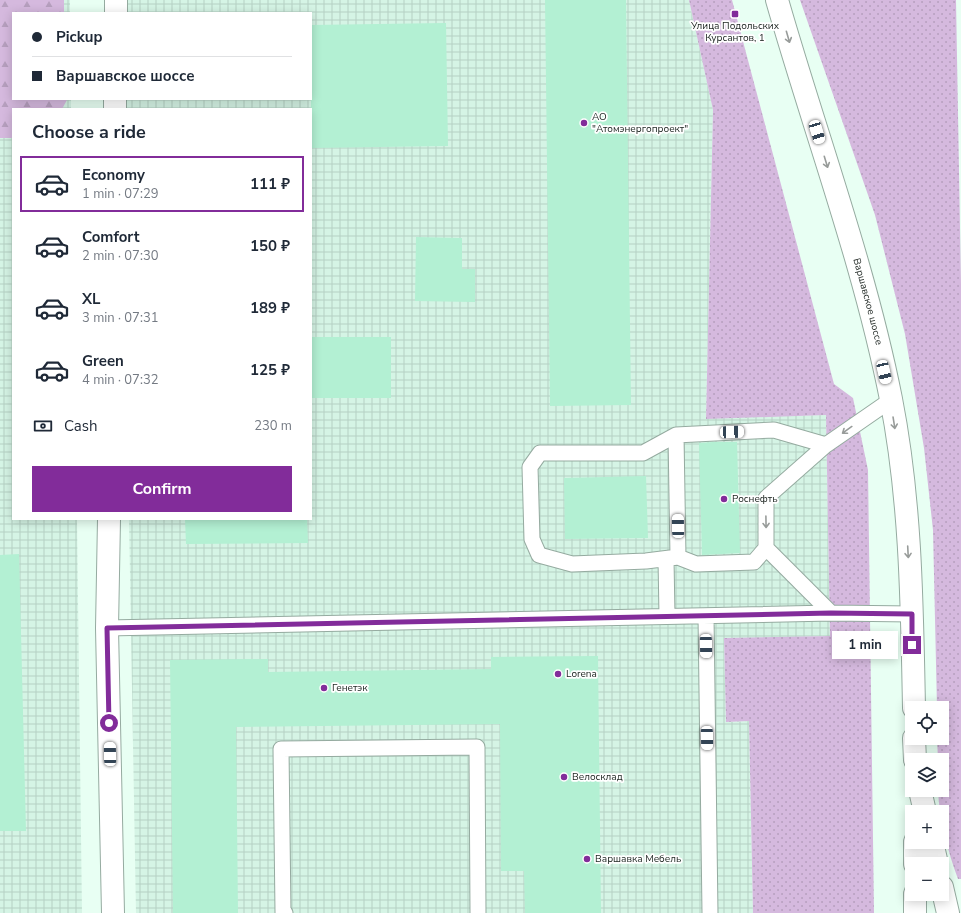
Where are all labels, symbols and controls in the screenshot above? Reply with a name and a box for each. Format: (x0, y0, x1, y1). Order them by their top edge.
marker: Улица Подольских Курсантов, 1 (730, 9, 740, 19)
place label: Улица Подольских Курсантов, 1 (690, 19, 780, 45)
text: Pickup (56, 27, 102, 47)
one-way arrow (784, 31, 792, 44)
text: Варшавское шоссе (56, 66, 195, 86)
place label: АО "Атомэнергопроект" (592, 110, 688, 136)
marker: АО "Атомэнергопроект" (579, 118, 589, 128)
car (808, 119, 826, 145)
text: Choose a ride (32, 120, 146, 144)
one-way arrow (823, 155, 830, 168)
text: Economy (82, 165, 145, 185)
icon: car (34, 166, 70, 202)
text: 111 ₽ (250, 174, 290, 194)
text: 1 min · 07:29 (82, 185, 158, 203)
text: Comfort (82, 227, 139, 247)
icon: car (34, 228, 70, 264)
text: 150 ₽ (250, 236, 290, 256)
text: 2 min · 07:30 (82, 247, 158, 265)
street label: Варшавское шоссе (849, 257, 886, 346)
text: XL (82, 289, 101, 309)
icon: car (34, 290, 70, 326)
text: 189 ₽ (250, 298, 290, 318)
text: 3 min · 07:31 (82, 309, 158, 327)
text: Green (82, 351, 124, 371)
icon: car (34, 352, 70, 388)
car (875, 359, 893, 385)
text: 125 ₽ (250, 360, 290, 380)
text: 4 min · 07:32 (82, 371, 158, 389)
icon: cash (32, 415, 54, 437)
text: Cash (64, 416, 98, 436)
one-way arrow (890, 416, 898, 429)
text: 230 m (254, 417, 292, 435)
car (720, 426, 744, 438)
one-way arrow (842, 426, 853, 434)
button: Confirm (32, 466, 292, 512)
place label: Роснефть (732, 492, 778, 506)
marker: Роснефть (719, 494, 729, 504)
car (672, 514, 684, 538)
one-way arrow (762, 515, 770, 528)
one-way arrow (905, 545, 912, 558)
callout: 1 min (832, 631, 898, 659)
car (700, 634, 712, 658)
text: 1 min (848, 636, 882, 654)
route end (903, 636, 921, 654)
place label: Lorena (566, 667, 597, 681)
marker: Lorena (553, 669, 563, 679)
place label: Генетэк (332, 681, 368, 695)
marker: Генетэк (319, 683, 329, 693)
map controls (905, 701, 949, 901)
button: locate (905, 701, 949, 745)
route start (100, 714, 118, 732)
car (701, 726, 713, 750)
car (104, 742, 116, 766)
button: layers (905, 753, 949, 797)
place label: Велосклад (572, 770, 623, 784)
marker: Велосклад (559, 772, 569, 782)
button: + (905, 805, 949, 849)
place label: Варшавка Мебель (595, 852, 681, 866)
marker: Варшавка Мебель (582, 854, 592, 864)
button: − (905, 857, 949, 901)

